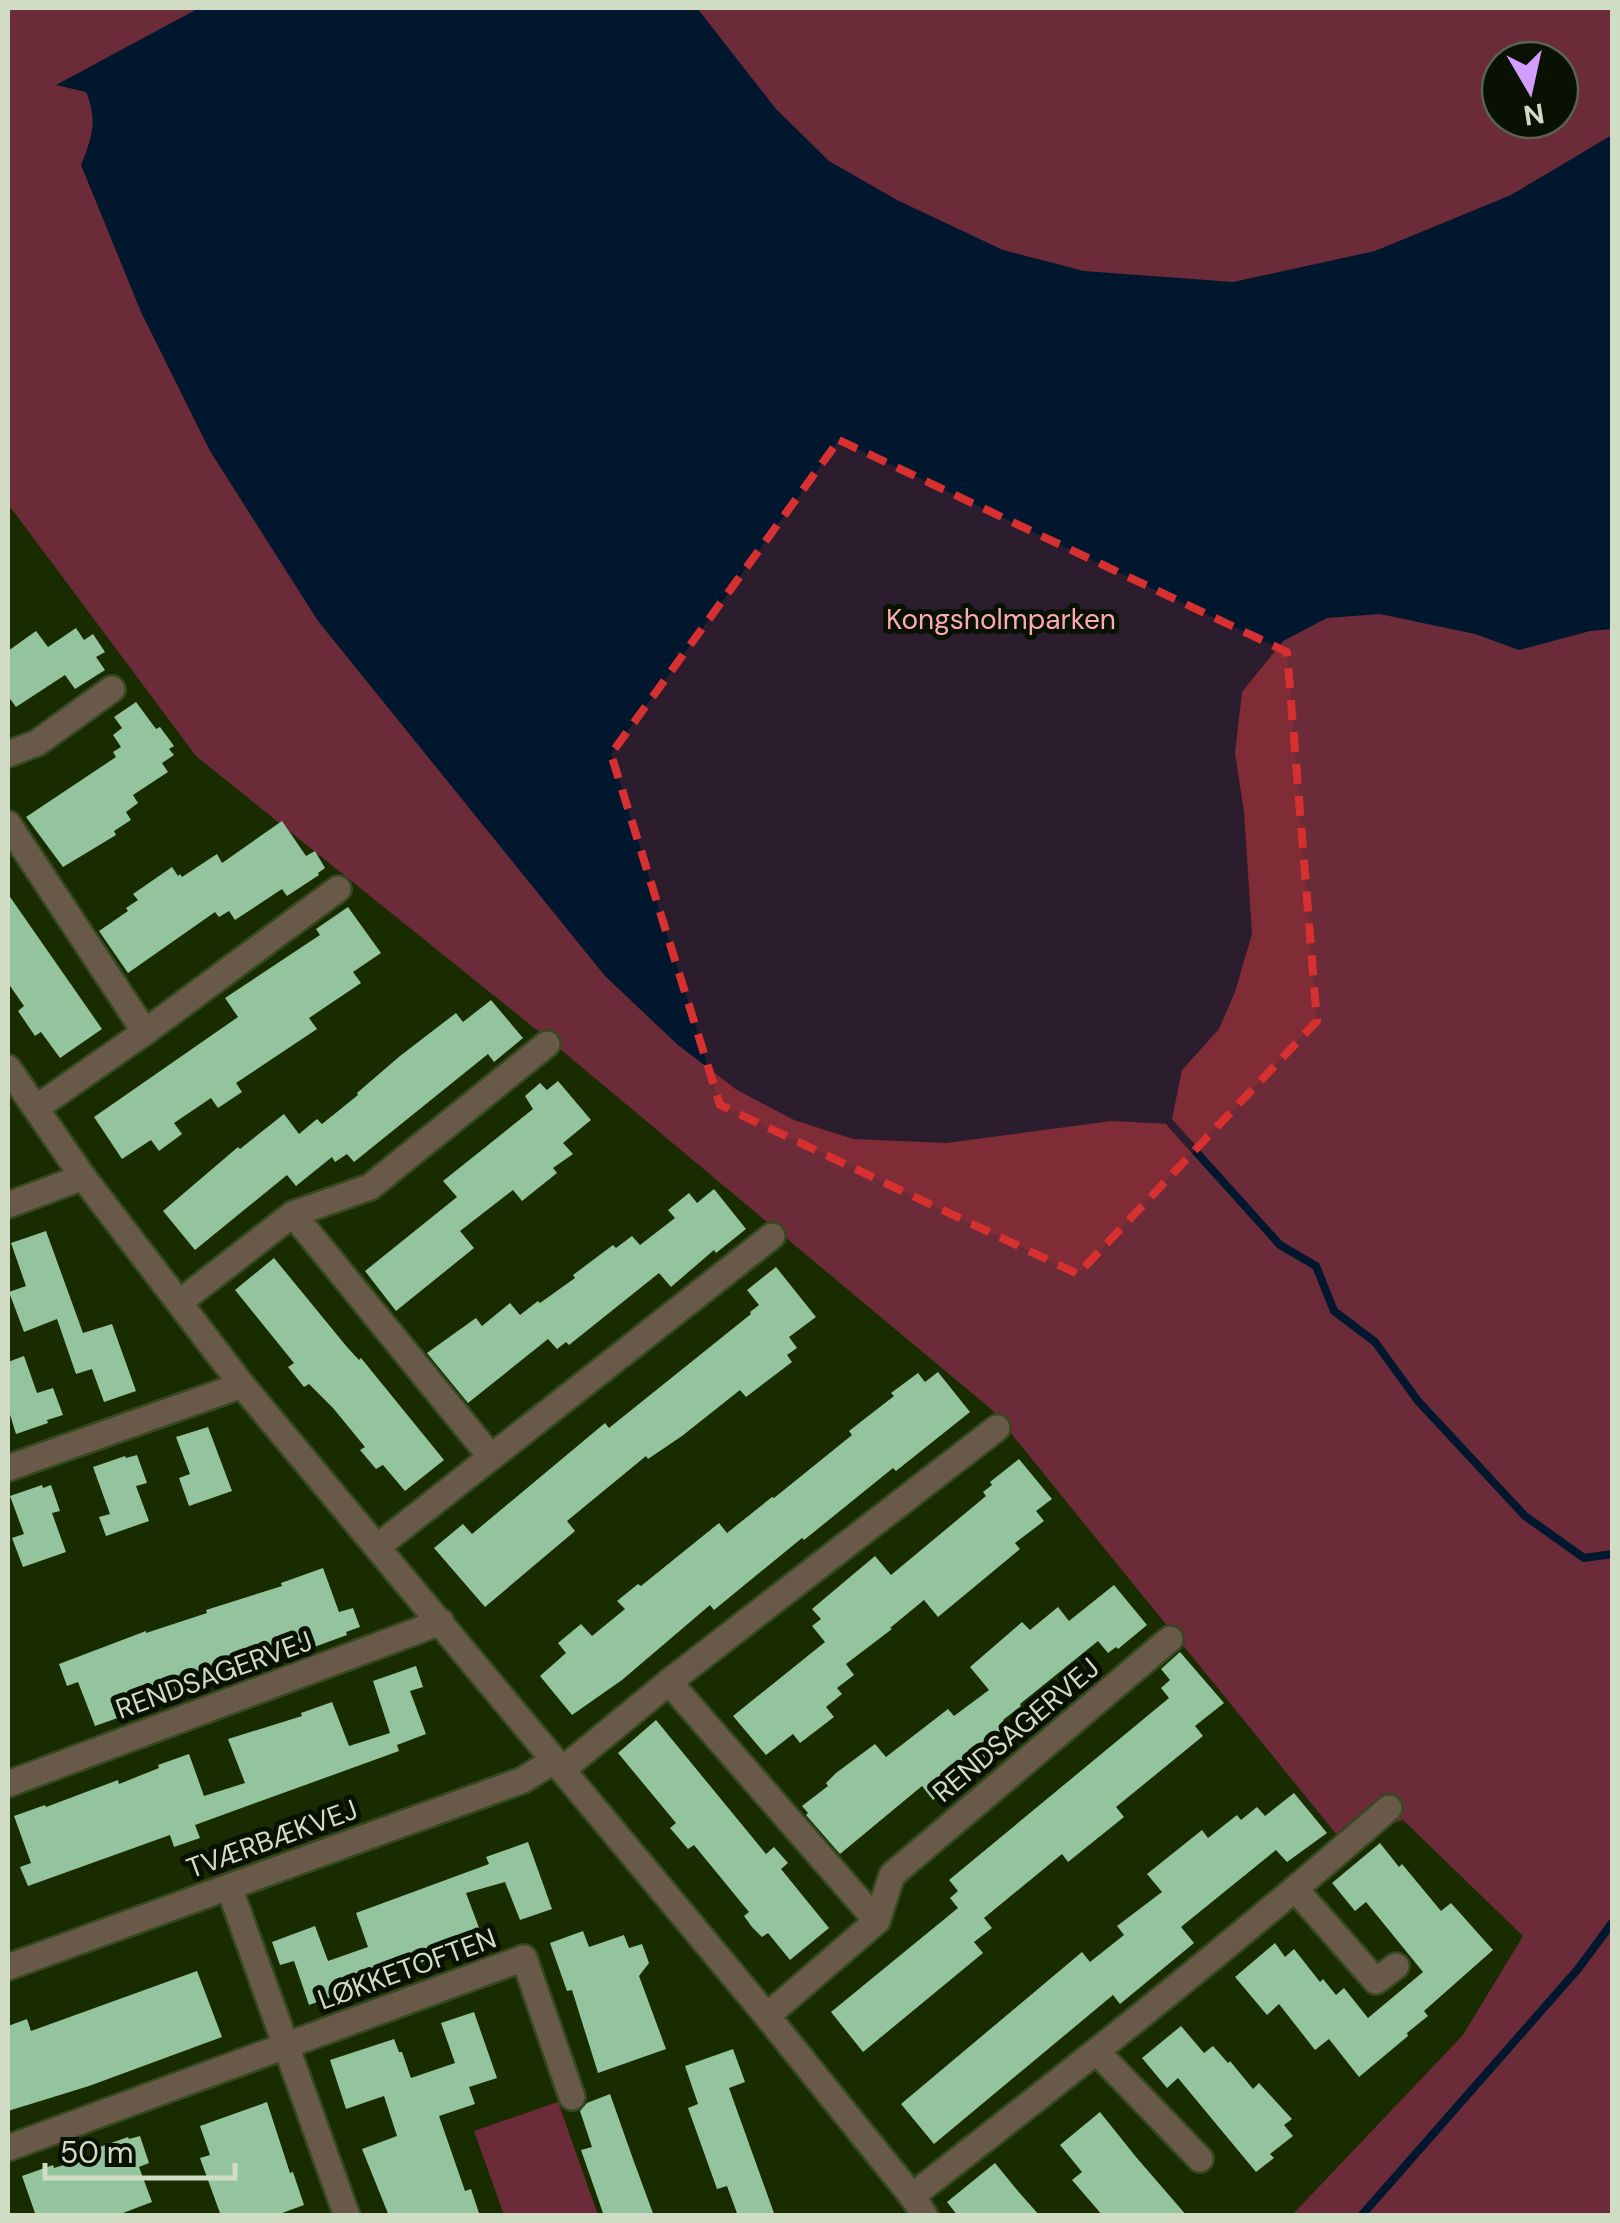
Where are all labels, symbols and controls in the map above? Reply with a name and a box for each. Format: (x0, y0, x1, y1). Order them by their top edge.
north arrow (1480, 40, 1580, 140)
text: N (1521, 94, 1547, 134)
park label: Kongsholmparken (886, 601, 1116, 638)
street label: RENDSAGERVEJ (111, 1622, 317, 1728)
street label: RENDSAGERVEJ (925, 1650, 1107, 1810)
street label: TVÆRBÆKVEJ (181, 1791, 363, 1887)
street label: LØKKETOFTEN (313, 1920, 501, 2018)
scale bar (45, 2118, 235, 2180)
text: 50 m (60, 2133, 134, 2172)

